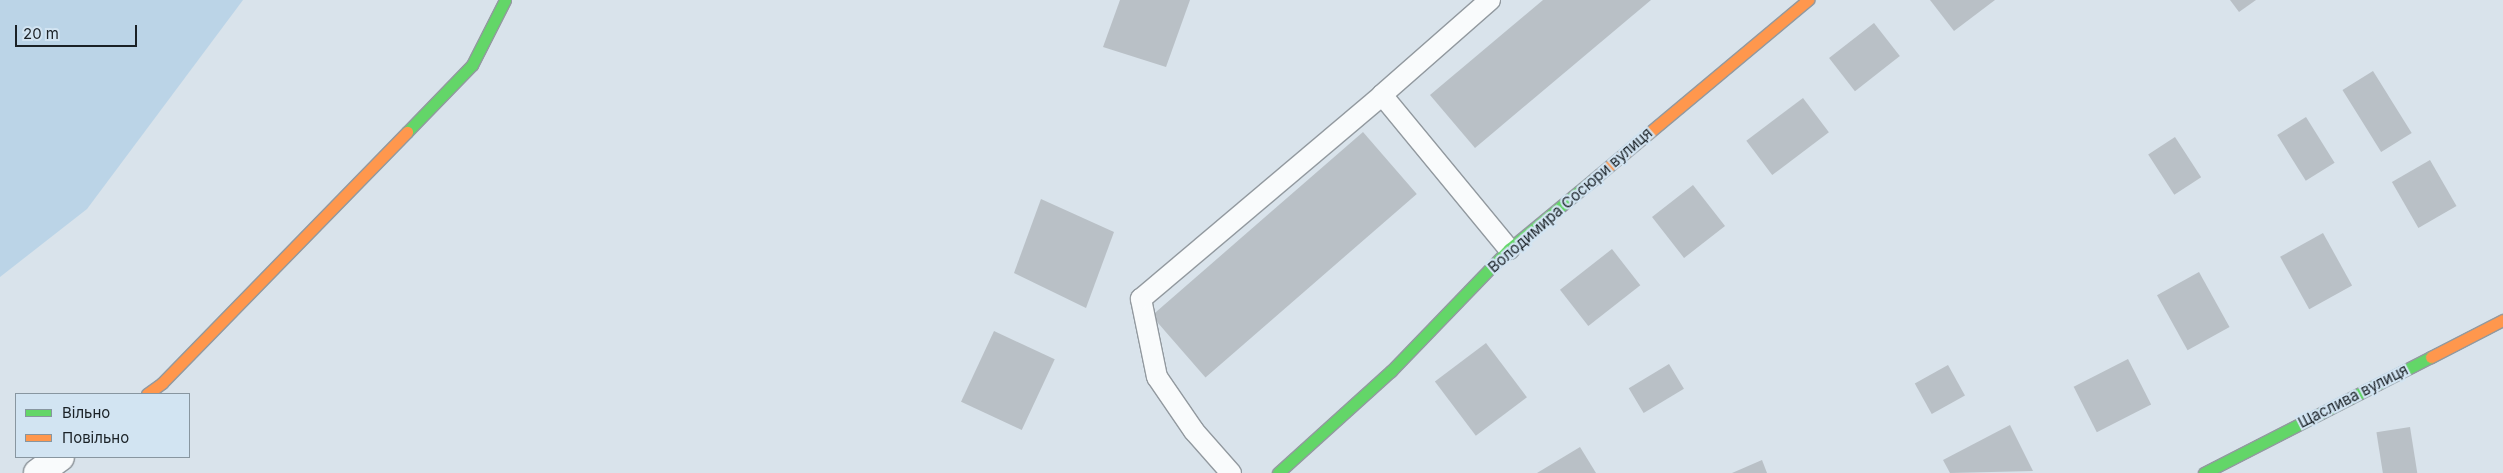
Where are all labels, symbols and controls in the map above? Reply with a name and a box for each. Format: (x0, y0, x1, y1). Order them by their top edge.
scale bar (18, 15, 140, 47)
text: 20 m (23, 24, 59, 43)
street label: Володимира Сосюри вулиця (1484, 124, 1656, 276)
street label: Щаслива вулиця (2295, 360, 2411, 432)
legend (15, 393, 190, 458)
text: Вільно (62, 403, 110, 422)
text: Повільно (62, 428, 129, 447)

